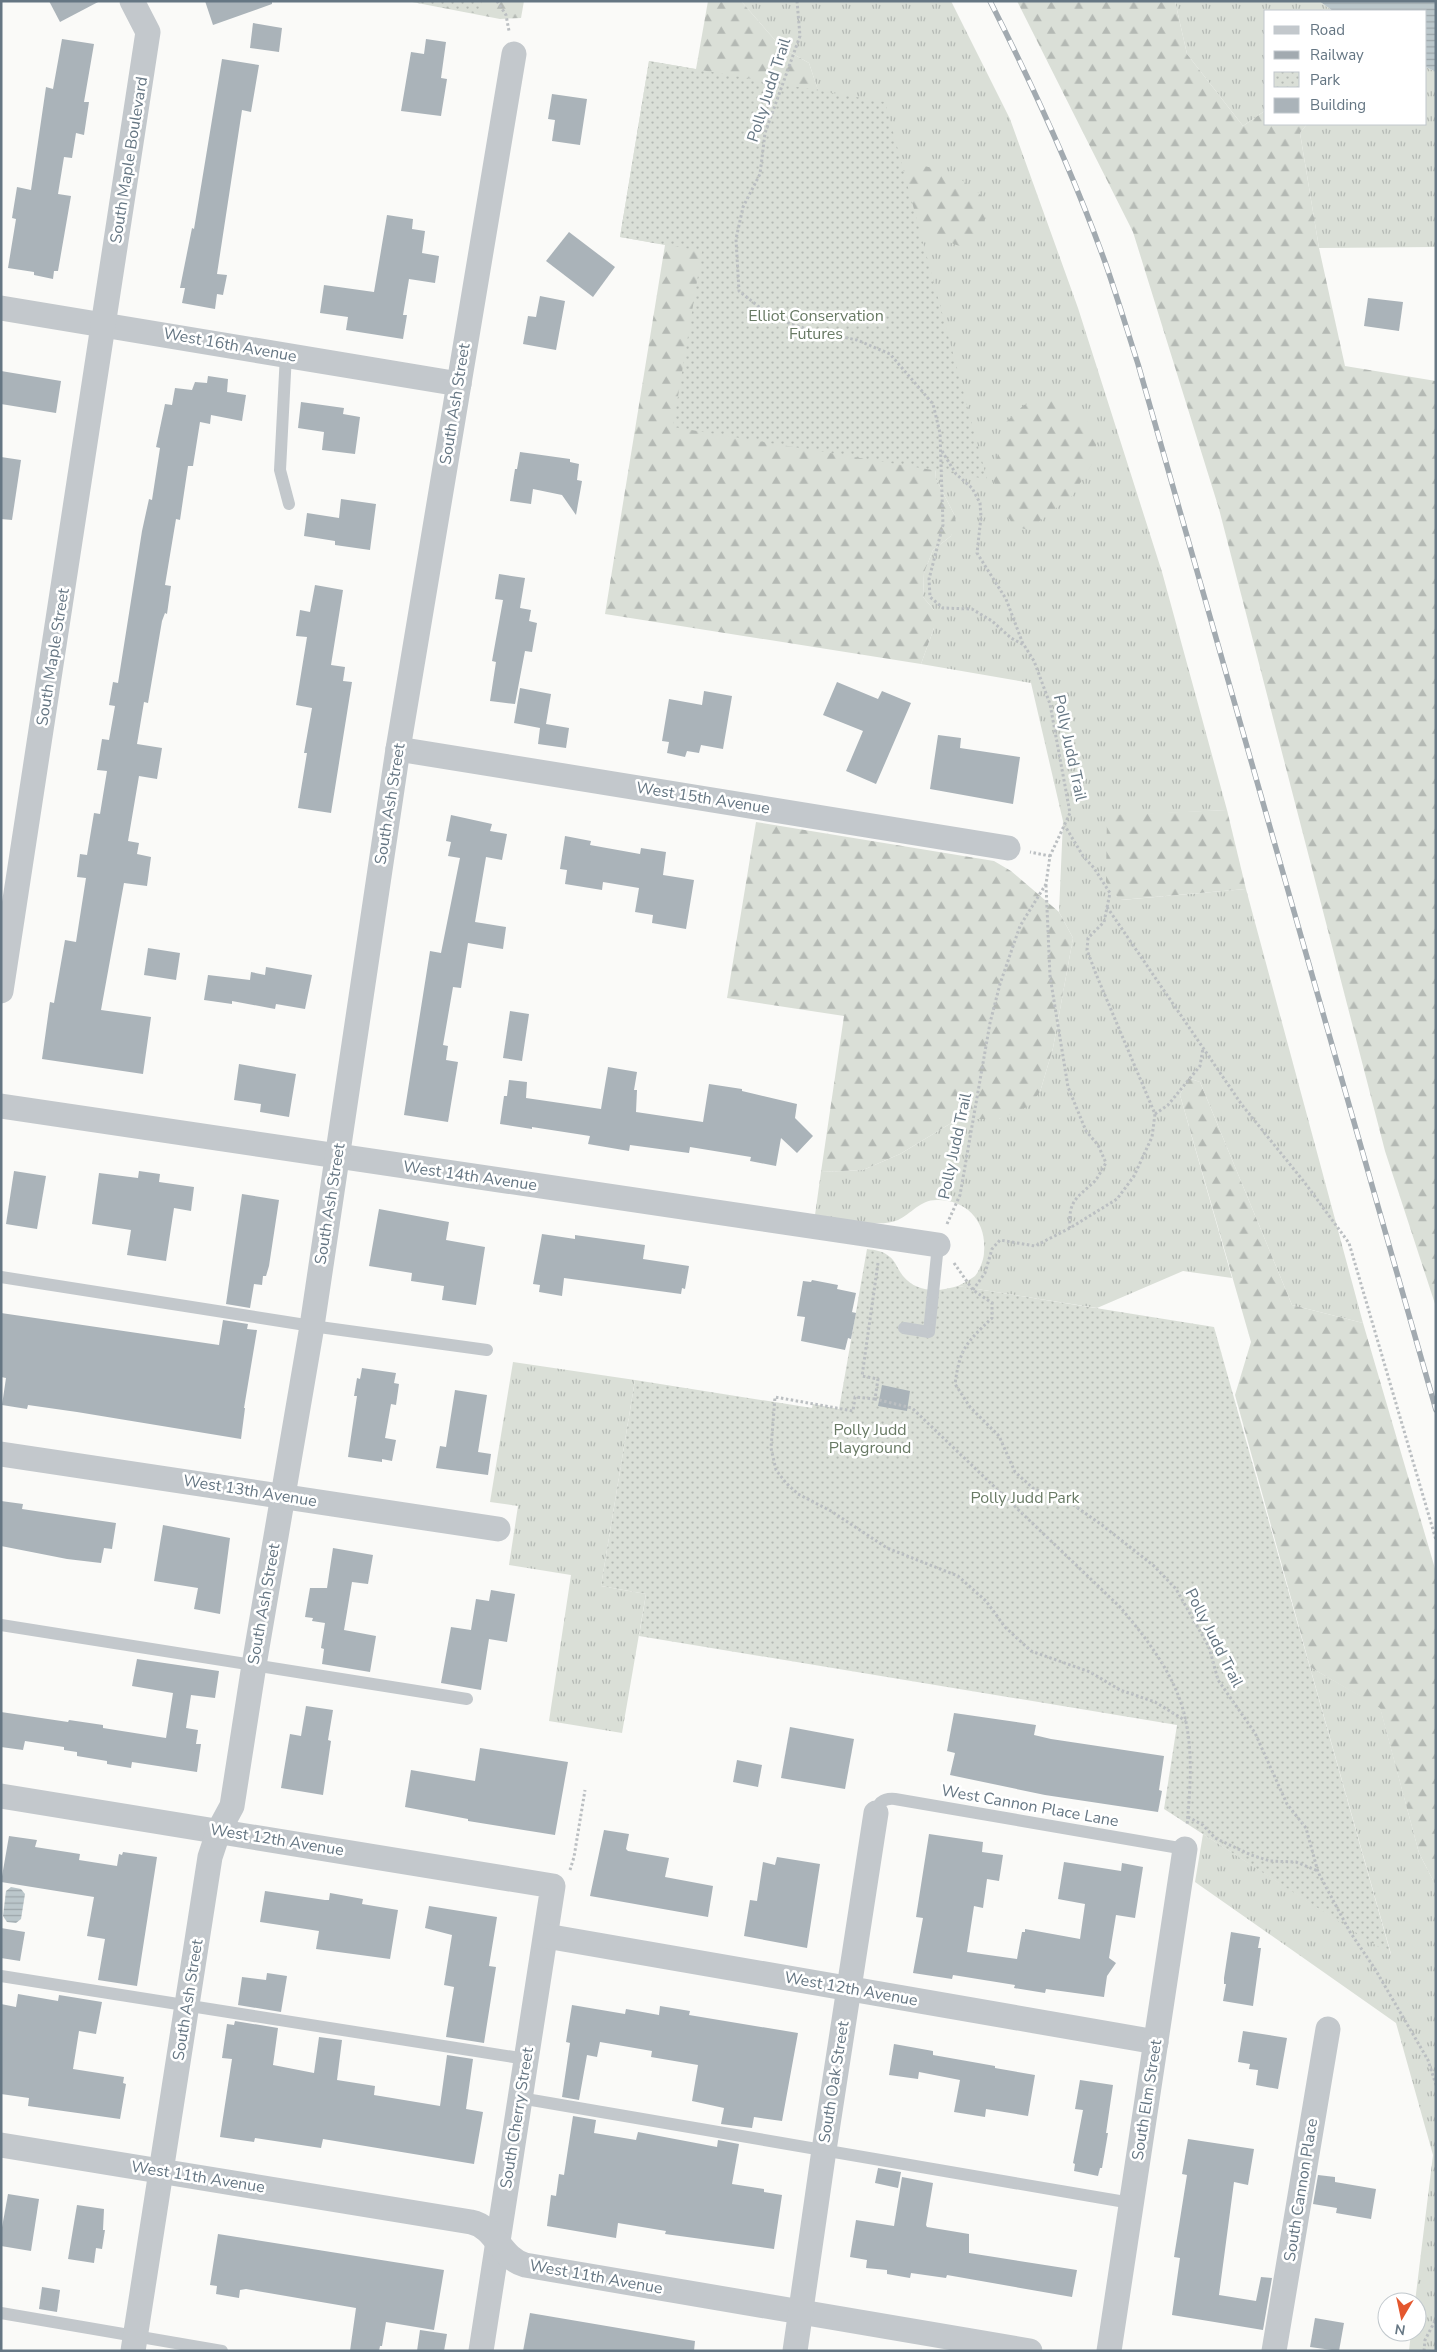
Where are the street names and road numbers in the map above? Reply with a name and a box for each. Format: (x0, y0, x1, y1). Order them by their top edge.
street label: Polly Judd Trail (742, 35, 796, 145)
street label: South Maple Boulevard (105, 75, 153, 245)
street label: West 16th Avenue (162, 322, 298, 368)
street label: South Ash Street (435, 341, 476, 466)
street label: South Maple Street (31, 586, 75, 727)
street label: Polly Judd Trail (1048, 693, 1092, 803)
street label: South Ash Street (370, 741, 411, 866)
street label: West 15th Avenue (635, 777, 771, 819)
street label: Polly Judd Trail (933, 1091, 977, 1201)
street label: South Ash Street (310, 1141, 351, 1266)
street label: West 14th Avenue (402, 1156, 538, 1196)
street label: West 13th Avenue (182, 1470, 318, 1512)
street label: South Ash Street (243, 1541, 286, 1666)
street label: Polly Judd Trail (1180, 1585, 1248, 1691)
street label: West Cannon Place Lane (940, 1780, 1120, 1832)
street label: West 12th Avenue (209, 1819, 345, 1861)
street label: South Ash Street (168, 1937, 209, 2062)
street label: West 12th Avenue (783, 1966, 919, 2012)
street label: South Oak Street (814, 2019, 855, 2144)
street label: South Elm Street (1127, 2038, 1167, 2162)
street label: South Cherry Street (495, 2045, 539, 2190)
street label: South Cannon Place (1279, 2117, 1323, 2263)
street label: West 11th Avenue (130, 2156, 266, 2198)
street label: West 11th Avenue (528, 2254, 664, 2300)

